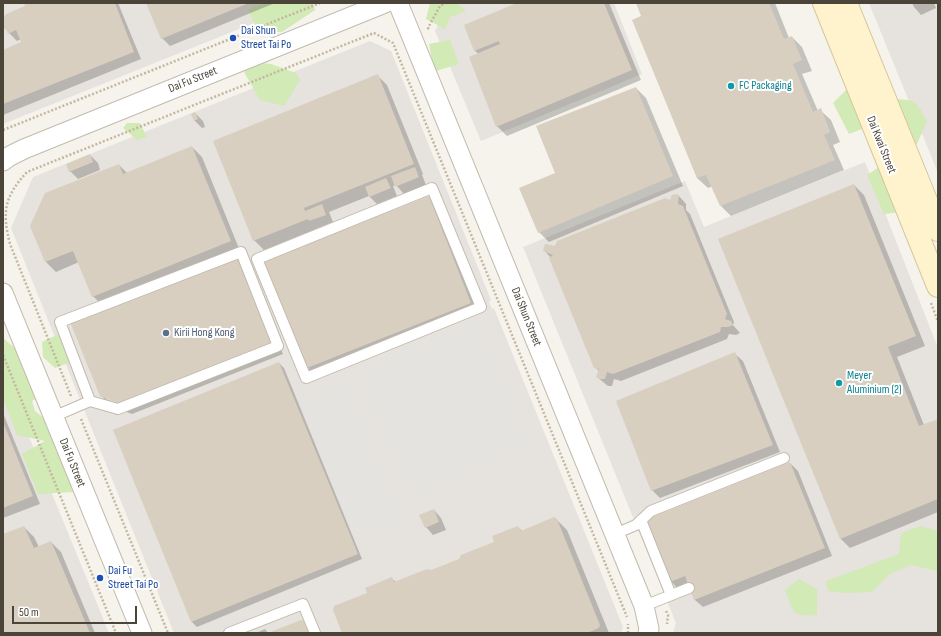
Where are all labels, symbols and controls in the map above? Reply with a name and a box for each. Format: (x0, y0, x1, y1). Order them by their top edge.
place label: Dai Shun Street Tai Po (241, 24, 291, 52)
marker: Dai Shun Street Tai Po (228, 33, 238, 43)
street label: Dai Fu Street (166, 64, 220, 96)
place label: FC Packaging (739, 79, 792, 93)
marker: FC Packaging (726, 81, 736, 91)
street label: Dai Kwai Street (863, 114, 899, 176)
street label: Dai Shun Street (508, 285, 544, 349)
place label: Kirii Hong Kong (174, 326, 235, 340)
marker: Kirii Hong Kong (161, 328, 171, 338)
place label: Meyer Aluminium (2) (847, 369, 902, 397)
marker: Meyer Aluminium (2) (834, 378, 844, 388)
street label: Dai Fu Street (56, 436, 88, 490)
place label: Dai Fu Street Tai Po (108, 564, 158, 592)
marker: Dai Fu Street Tai Po (95, 573, 105, 583)
scale bar (14, 598, 139, 624)
text: 50 m (19, 605, 39, 620)

